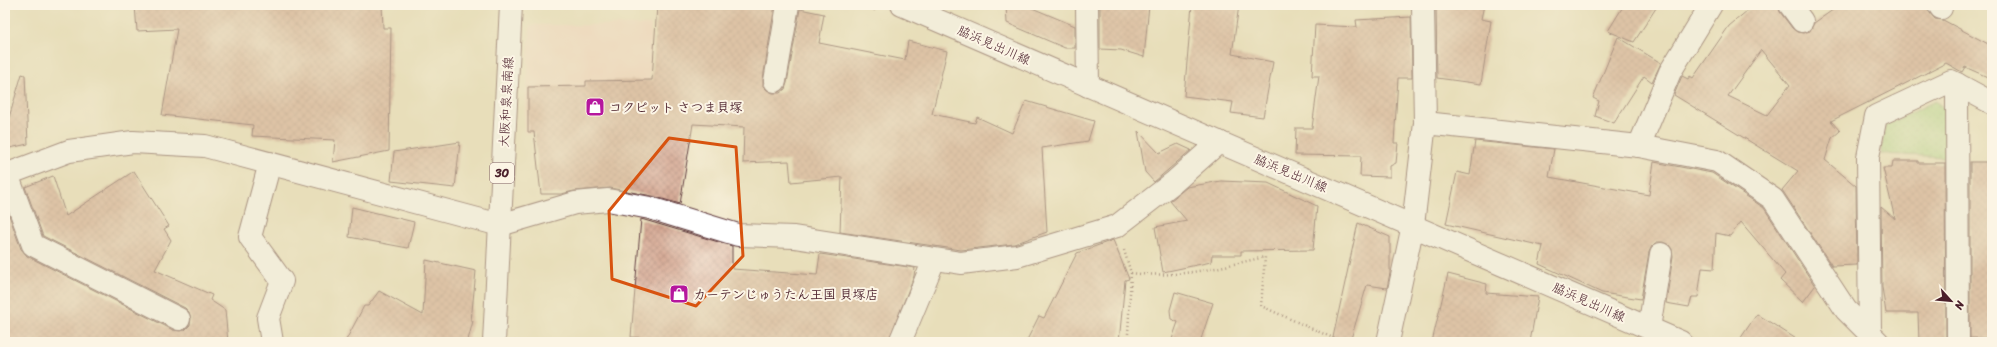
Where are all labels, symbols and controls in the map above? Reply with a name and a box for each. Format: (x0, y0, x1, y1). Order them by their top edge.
street label: 脇浜見出川線 (954, 19, 1035, 72)
street label: 大阪和泉泉南線 (492, 55, 520, 148)
shop icon: コクピット さつま貝塚 (584, 96, 606, 118)
place label: コクピット さつま貝塚 (609, 96, 742, 119)
street label: 脇浜見出川線 (1251, 147, 1332, 199)
road number: 30 (490, 163, 514, 183)
street label: 脇浜見出川線 (1549, 276, 1630, 329)
north arrow (1931, 281, 1971, 321)
shop icon: カーテンじゅうたん王国 貝塚店 (668, 283, 690, 305)
place label: カーテンじゅうたん王国 貝塚店 (693, 283, 878, 306)
text: N (1949, 297, 1970, 313)

